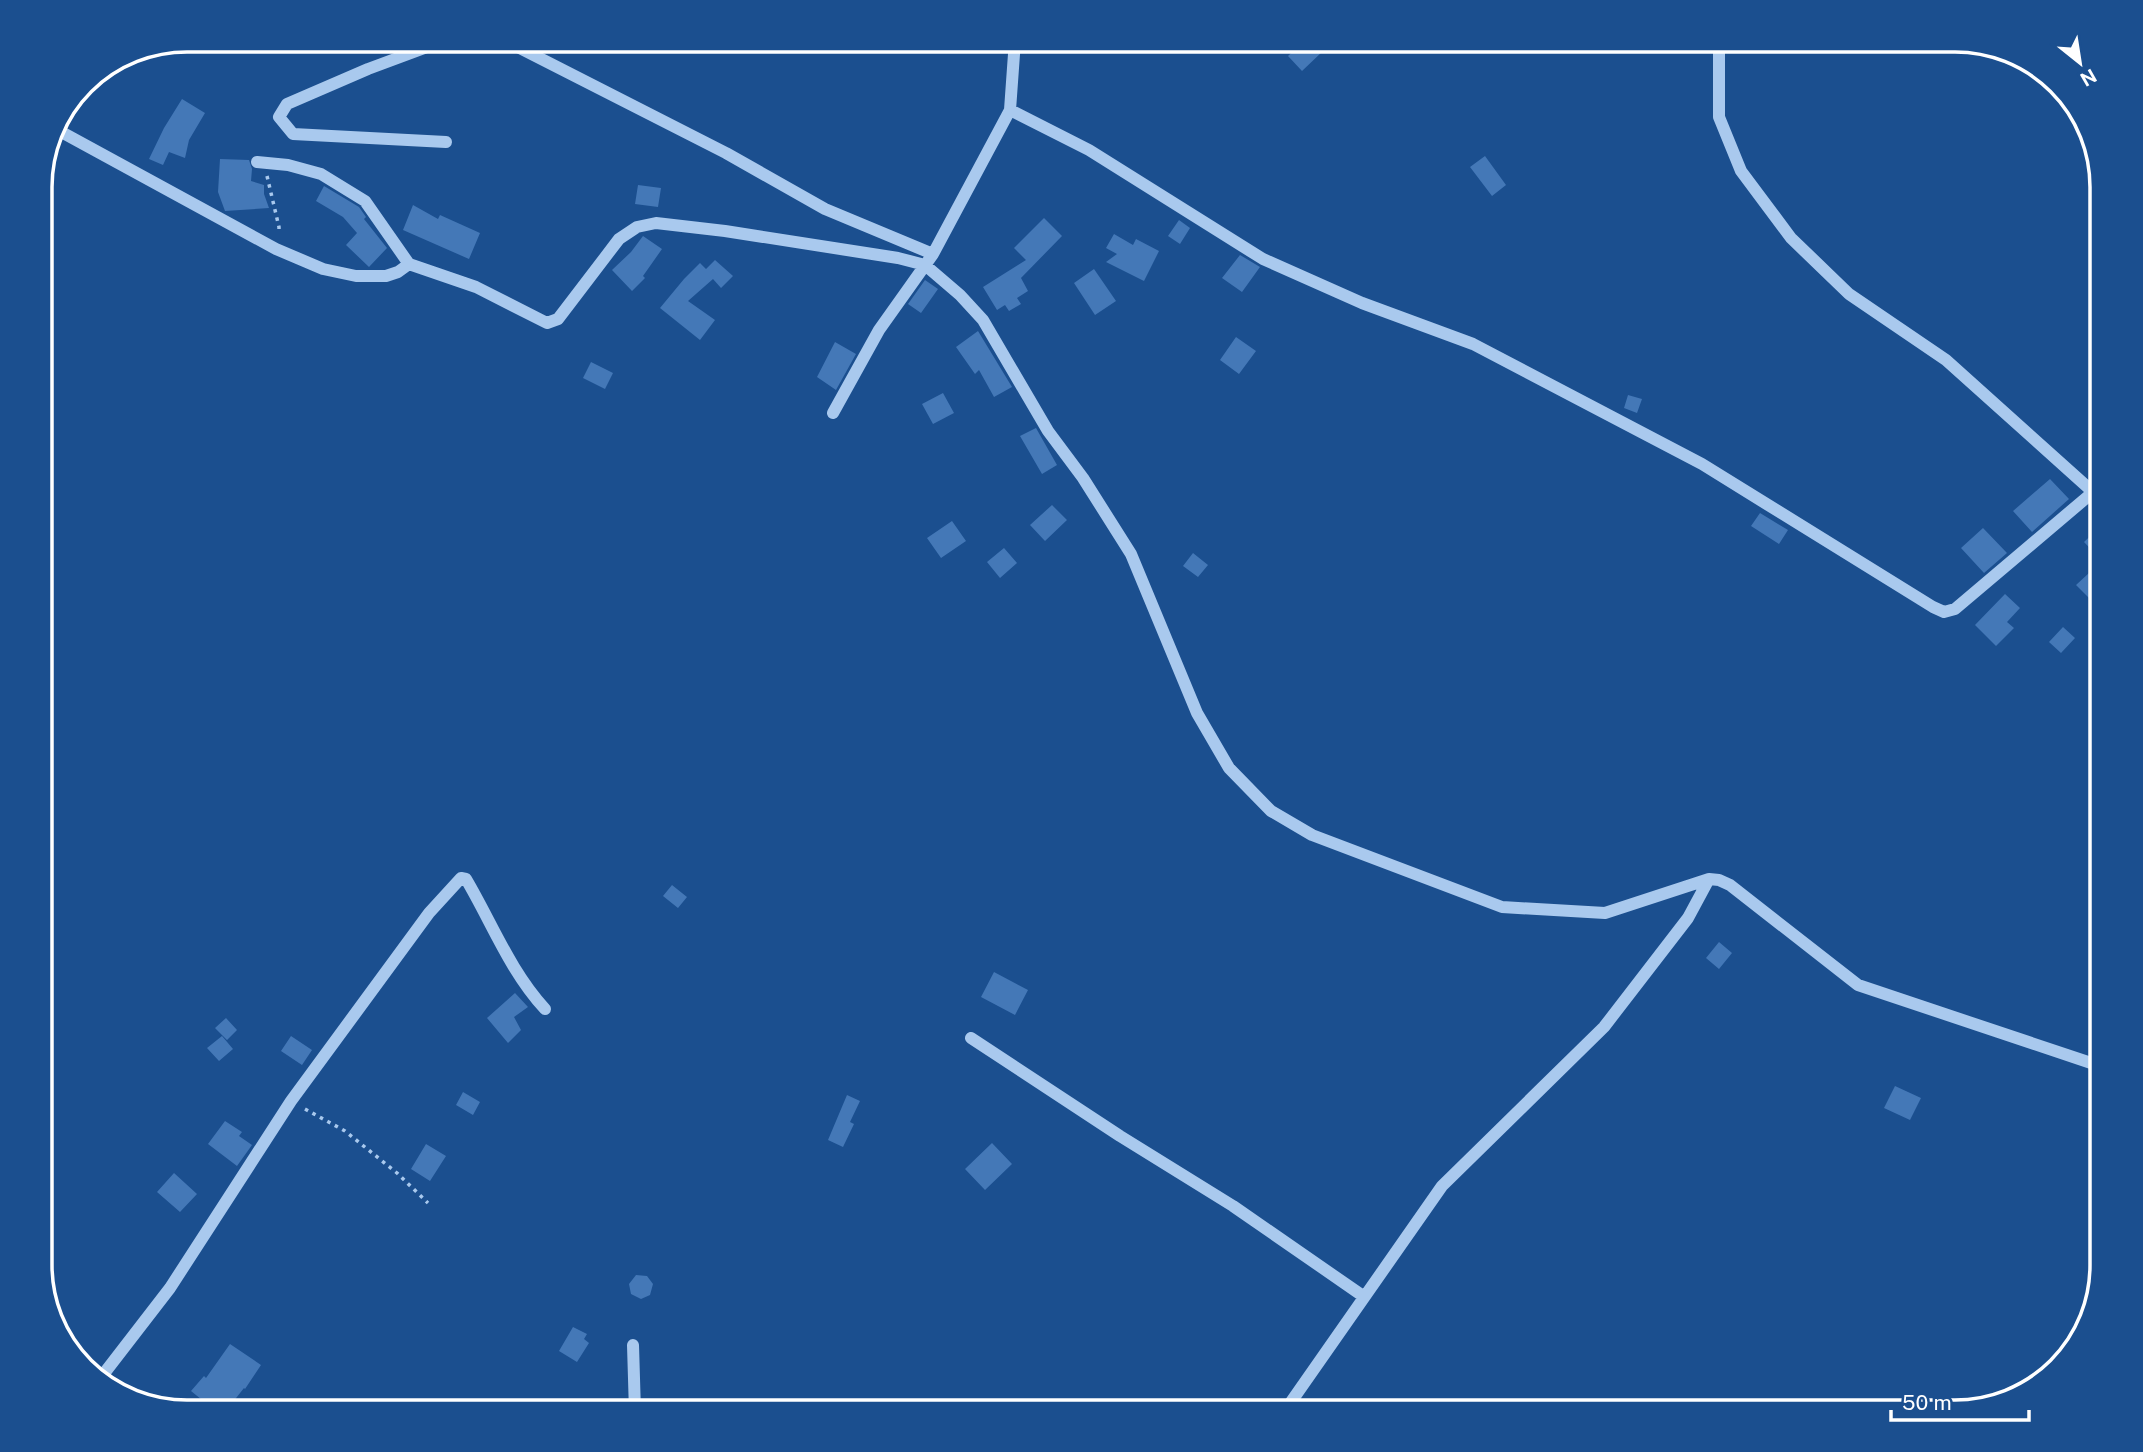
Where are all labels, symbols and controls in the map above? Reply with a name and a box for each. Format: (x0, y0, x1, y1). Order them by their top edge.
north arrow (2045, 28, 2115, 98)
text: N (2077, 64, 2100, 91)
scale bar (1891, 1378, 2029, 1422)
text: 50 m (1902, 1390, 1952, 1415)

